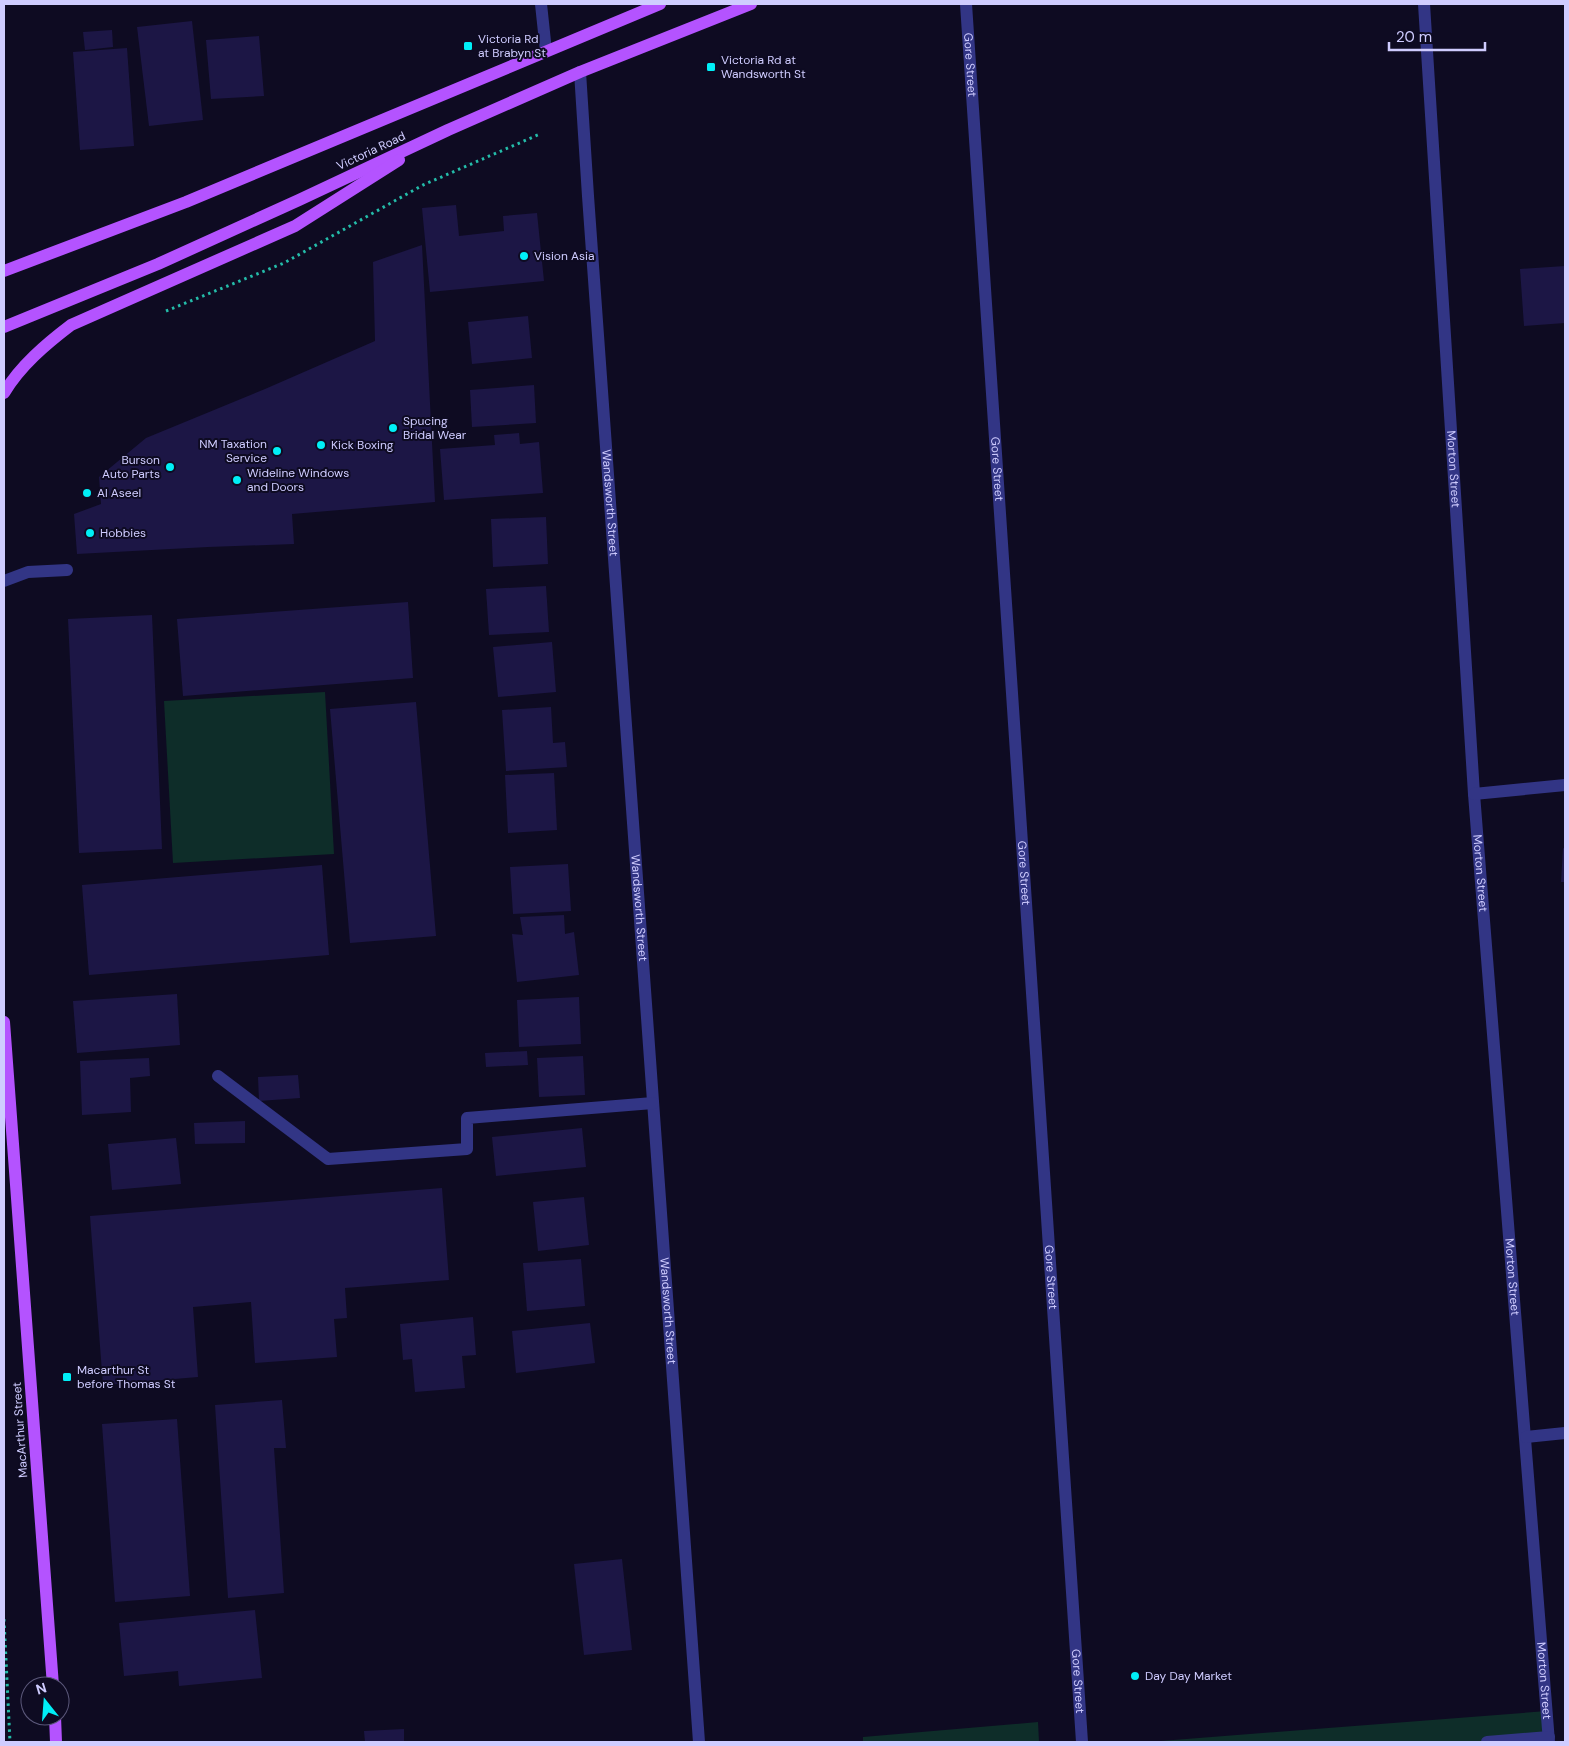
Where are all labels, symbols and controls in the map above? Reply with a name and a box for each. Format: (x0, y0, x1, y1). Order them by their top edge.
scale bar (1389, 20, 1485, 52)
text: 20 m (1396, 27, 1432, 47)
place label: Victoria Rd at Brabyn St (478, 31, 546, 61)
street label: Gore Street (960, 32, 980, 98)
marker: Victoria Rd at Brabyn St (462, 40, 474, 52)
place label: Victoria Rd at Wandsworth St (721, 52, 806, 82)
marker: Victoria Rd at Wandsworth St (705, 61, 717, 73)
street label: Victoria Road (334, 128, 408, 174)
place label: Vision Asia (534, 248, 594, 264)
marker: Vision Asia (518, 250, 530, 262)
place label: Spucing Bridal Wear (403, 413, 467, 443)
marker: Spucing Bridal Wear (387, 422, 399, 434)
street label: Morton Street (1443, 430, 1464, 509)
place label: NM Taxation Service (199, 436, 267, 466)
street label: Gore Street (987, 436, 1007, 502)
place label: Kick Boxing (331, 437, 394, 453)
marker: Kick Boxing (315, 439, 327, 451)
marker: NM Taxation Service (271, 445, 283, 457)
street label: Wandsworth Street (598, 449, 622, 557)
place label: Burson Auto Parts (102, 452, 160, 482)
marker: Burson Auto Parts (164, 461, 176, 473)
place label: Wideline Windows and Doors (247, 465, 349, 495)
marker: Wideline Windows and Doors (231, 474, 243, 486)
place label: Al Aseel (97, 485, 141, 501)
marker: Al Aseel (81, 487, 93, 499)
place label: Hobbies (100, 525, 146, 541)
marker: Hobbies (84, 527, 96, 539)
street label: Morton Street (1469, 834, 1491, 913)
street label: Gore Street (1014, 840, 1034, 906)
street label: Wandsworth Street (627, 854, 651, 962)
street label: Morton Street (1501, 1238, 1523, 1316)
street label: Gore Street (1041, 1244, 1061, 1310)
street label: Wandsworth Street (656, 1257, 680, 1365)
place label: Macarthur St before Thomas St (77, 1362, 176, 1392)
marker: Macarthur St before Thomas St (61, 1371, 73, 1383)
street label: MacArthur Street (9, 1381, 31, 1478)
street label: Morton Street (1533, 1641, 1555, 1720)
street label: Gore Street (1068, 1649, 1088, 1714)
place label: Day Day Market (1145, 1668, 1232, 1684)
marker: Day Day Market (1129, 1670, 1141, 1682)
north arrow (20, 1676, 70, 1726)
text: N (34, 1678, 49, 1699)

